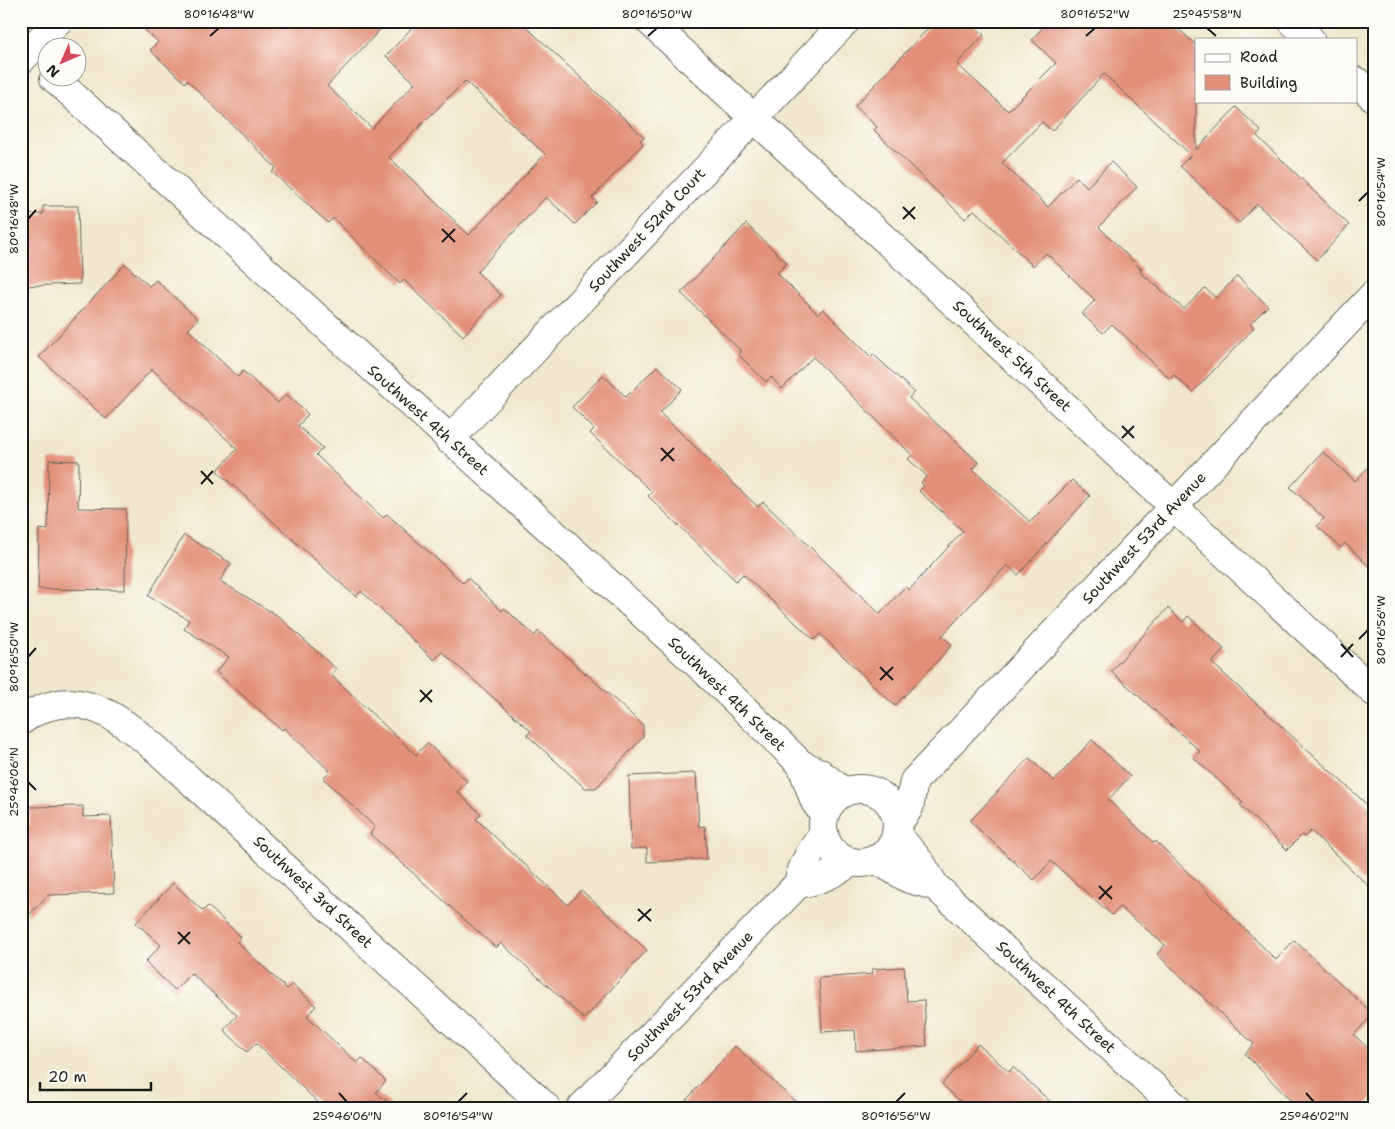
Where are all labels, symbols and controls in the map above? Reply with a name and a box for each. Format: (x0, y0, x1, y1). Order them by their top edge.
text: 80°16'48"W (184, 6, 254, 22)
text: 80°16'50"W (622, 6, 692, 22)
text: 80°16'52"W (1060, 6, 1130, 22)
text: 25°45'58"N (1172, 6, 1242, 22)
north arrow (38, 38, 88, 88)
legend (1195, 38, 1358, 102)
text: Road (1240, 47, 1278, 67)
text: N (43, 61, 63, 81)
text: Building (1240, 73, 1297, 93)
text: 80°16'54"W (1373, 157, 1389, 227)
street label: Southwest 52nd Court (584, 164, 710, 296)
text: 80°16'48"W (6, 184, 22, 254)
street label: Southwest 5th Street (948, 296, 1076, 416)
street label: Southwest 4th Street (363, 360, 493, 480)
street label: Southwest 53rd Avenue (1077, 468, 1211, 608)
text: 80°16'56"W (1373, 595, 1389, 665)
text: 80°16'50"W (6, 622, 22, 692)
street label: Southwest 4th Street (664, 632, 790, 756)
text: 25°46'06"N (6, 747, 22, 817)
street label: Southwest 3rd Street (249, 831, 377, 953)
street label: Southwest 53rd Avenue (622, 927, 758, 1065)
street label: Southwest 4th Street (992, 936, 1120, 1058)
scale bar (40, 1059, 151, 1091)
text: 20 m (48, 1067, 87, 1087)
text: 25°46'06"N (312, 1108, 382, 1124)
text: 80°16'54"W (423, 1108, 493, 1124)
text: 80°16'56"W (861, 1108, 931, 1124)
text: 25°46'02"N (1279, 1108, 1349, 1124)

